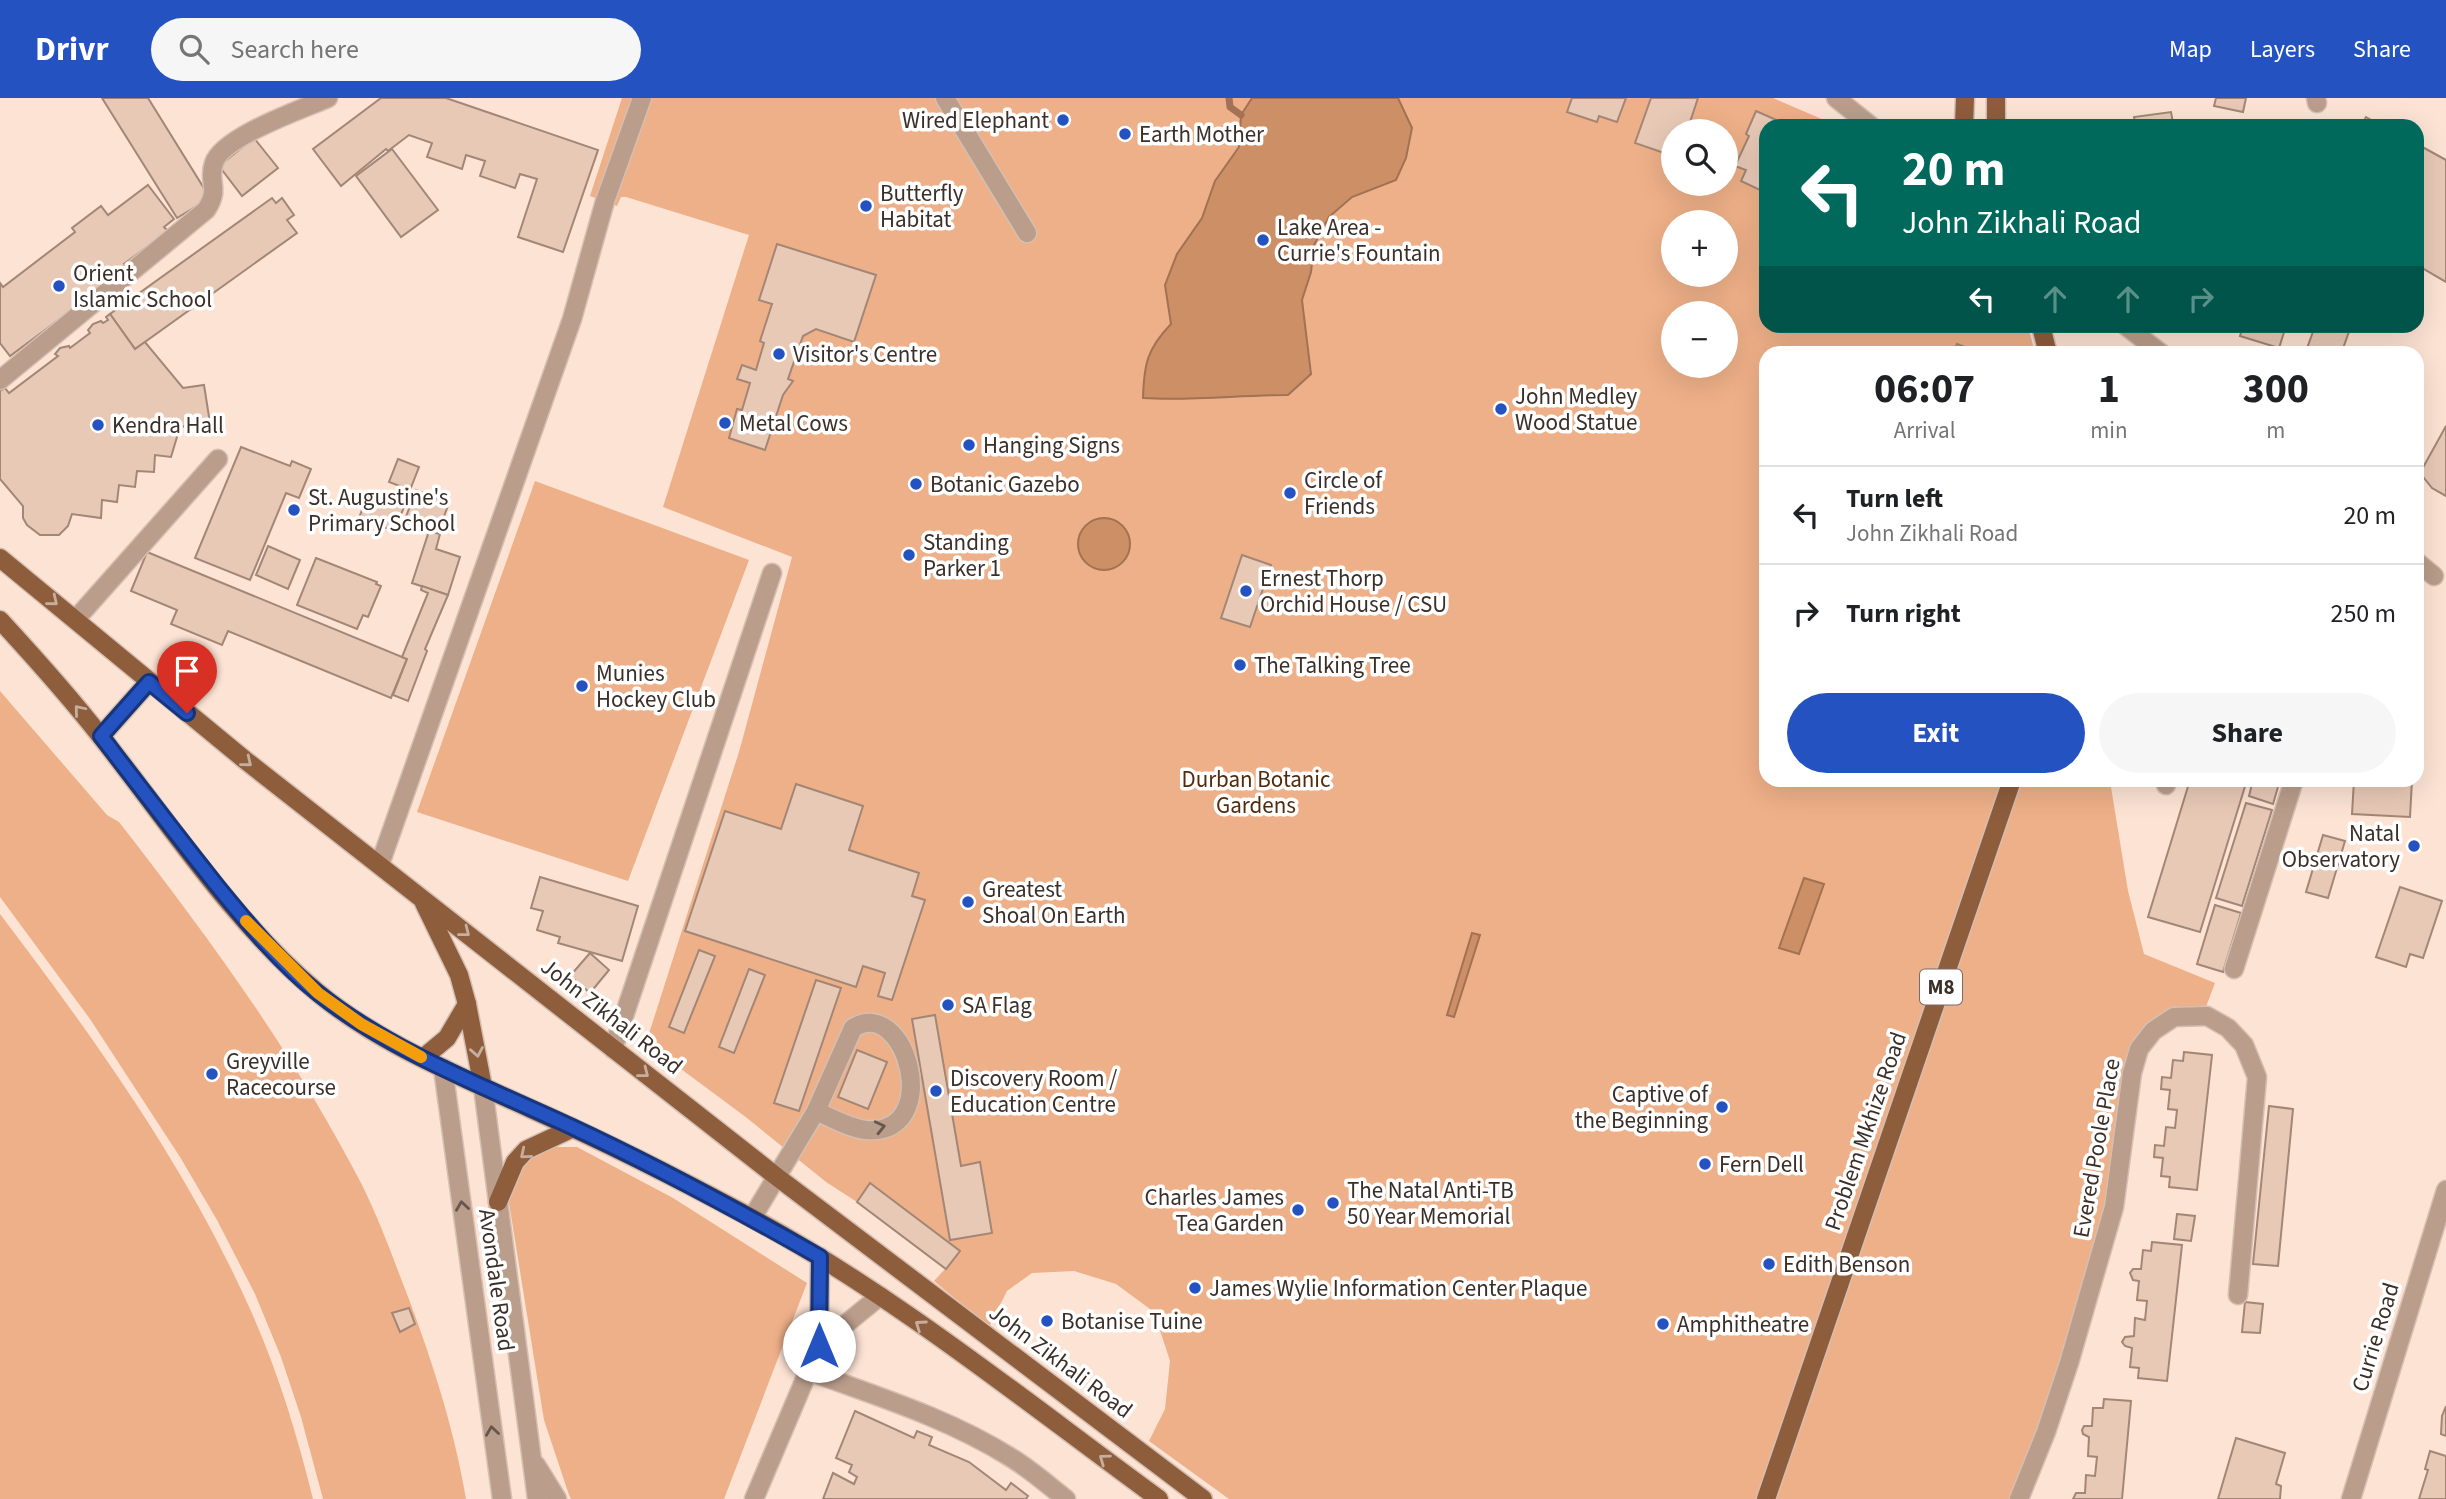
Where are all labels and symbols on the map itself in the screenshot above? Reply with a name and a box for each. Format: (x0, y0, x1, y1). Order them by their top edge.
place label: Wired Elephant (902, 104, 1049, 137)
marker: Wired Elephant (1055, 112, 1071, 128)
place label: Earth Mother (1139, 118, 1265, 151)
marker: Earth Mother (1117, 126, 1133, 142)
place label: Butterfly Habitat (880, 177, 964, 236)
marker: Butterfly Habitat (858, 198, 874, 214)
place label: Lake Area - Currie's Fountain (1277, 211, 1441, 270)
marker: Lake Area - Currie's Fountain (1255, 232, 1271, 248)
place label: Orient Islamic School (73, 257, 212, 316)
marker: Orient Islamic School (51, 278, 67, 294)
place label: Visitor's Centre (793, 338, 937, 371)
marker: Visitor's Centre (771, 346, 787, 362)
place label: John Medley Wood Statue (1515, 380, 1637, 439)
marker: John Medley Wood Statue (1493, 401, 1509, 417)
place label: Metal Cows (739, 407, 848, 440)
place label: Kendra Hall (112, 409, 224, 442)
marker: Metal Cows (717, 415, 733, 431)
marker: Kendra Hall (90, 417, 106, 433)
place label: Hanging Signs (983, 429, 1120, 462)
marker: Hanging Signs (961, 437, 977, 453)
place label: Circle of Friends (1304, 464, 1383, 523)
place label: Botanic Gazebo (930, 468, 1080, 501)
marker: Botanic Gazebo (908, 476, 924, 492)
place label: St. Augustine's Primary School (308, 481, 455, 540)
marker: Circle of Friends (1282, 485, 1298, 501)
marker: St. Augustine's Primary School (286, 502, 302, 518)
place label: Standing Parker 1 (923, 526, 1009, 585)
marker: Standing Parker 1 (901, 547, 917, 563)
place label: Ernest Thorp Orchid House / CSU (1260, 562, 1447, 621)
marker: Ernest Thorp Orchid House / CSU (1238, 583, 1254, 599)
one-way arrow (45, 593, 58, 605)
pin (157, 641, 217, 713)
place label: The Talking Tree (1254, 649, 1411, 682)
place label: Munies Hockey Club (596, 657, 716, 716)
marker: The Talking Tree (1232, 657, 1248, 673)
marker: Munies Hockey Club (574, 678, 590, 694)
one-way arrow (75, 705, 87, 718)
one-way arrow (240, 753, 252, 766)
park label: Durban Botanic Gardens (1181, 763, 1331, 822)
place label: Natal Observatory (2282, 817, 2400, 876)
marker: Natal Observatory (2406, 838, 2422, 854)
place label: Greatest Shoal On Earth (982, 873, 1125, 932)
marker: Greatest Shoal On Earth (960, 894, 976, 910)
one-way arrow (458, 923, 470, 936)
street label: John Zikhali Road (534, 950, 690, 1082)
road number: M8 (1920, 970, 1962, 1004)
place label: SA Flag (962, 989, 1032, 1022)
marker: SA Flag (940, 997, 956, 1013)
street label: Problem Mkhize Road (1816, 1027, 1915, 1235)
place label: Greyville Racecourse (226, 1045, 336, 1104)
one-way arrow (469, 1046, 484, 1058)
street label: Evered Poole Place (2064, 1056, 2129, 1240)
place label: Discovery Room / Education Centre (950, 1062, 1117, 1121)
one-way arrow (636, 1064, 648, 1077)
marker: Greyville Racecourse (204, 1066, 220, 1082)
place label: Captive of the Beginning (1575, 1078, 1709, 1137)
marker: Discovery Room / Education Centre (928, 1083, 944, 1099)
marker: Captive of the Beginning (1714, 1099, 1730, 1115)
one-way arrow (874, 1121, 886, 1135)
one-way arrow (520, 1146, 533, 1158)
place label: Fern Dell (1719, 1148, 1804, 1181)
marker: Fern Dell (1697, 1156, 1713, 1172)
place label: The Natal Anti-TB 50 Year Memorial (1347, 1174, 1514, 1233)
place label: Charles James Tea Garden (1145, 1181, 1284, 1240)
marker: The Natal Anti-TB 50 Year Memorial (1325, 1195, 1341, 1211)
one-way arrow (454, 1200, 469, 1212)
marker: Charles James Tea Garden (1290, 1202, 1306, 1218)
street label: Avondale Road (470, 1207, 523, 1353)
place label: Edith Benson (1783, 1248, 1910, 1281)
marker: Edith Benson (1761, 1256, 1777, 1272)
place label: James Wylie Information Center Plaque (1209, 1272, 1587, 1305)
street label: Currie Road (2343, 1279, 2408, 1396)
marker: James Wylie Information Center Plaque (1187, 1280, 1203, 1296)
street label: John Zikhali Road (982, 1296, 1139, 1426)
place label: Botanise Tuine (1061, 1305, 1203, 1338)
place label: Amphitheatre (1677, 1308, 1809, 1341)
position arrow (782, 1309, 856, 1383)
marker: Botanise Tuine (1039, 1313, 1055, 1329)
marker: Amphitheatre (1655, 1316, 1671, 1332)
one-way arrow (915, 1321, 928, 1333)
one-way arrow (485, 1426, 500, 1437)
one-way arrow (1099, 1454, 1112, 1467)

